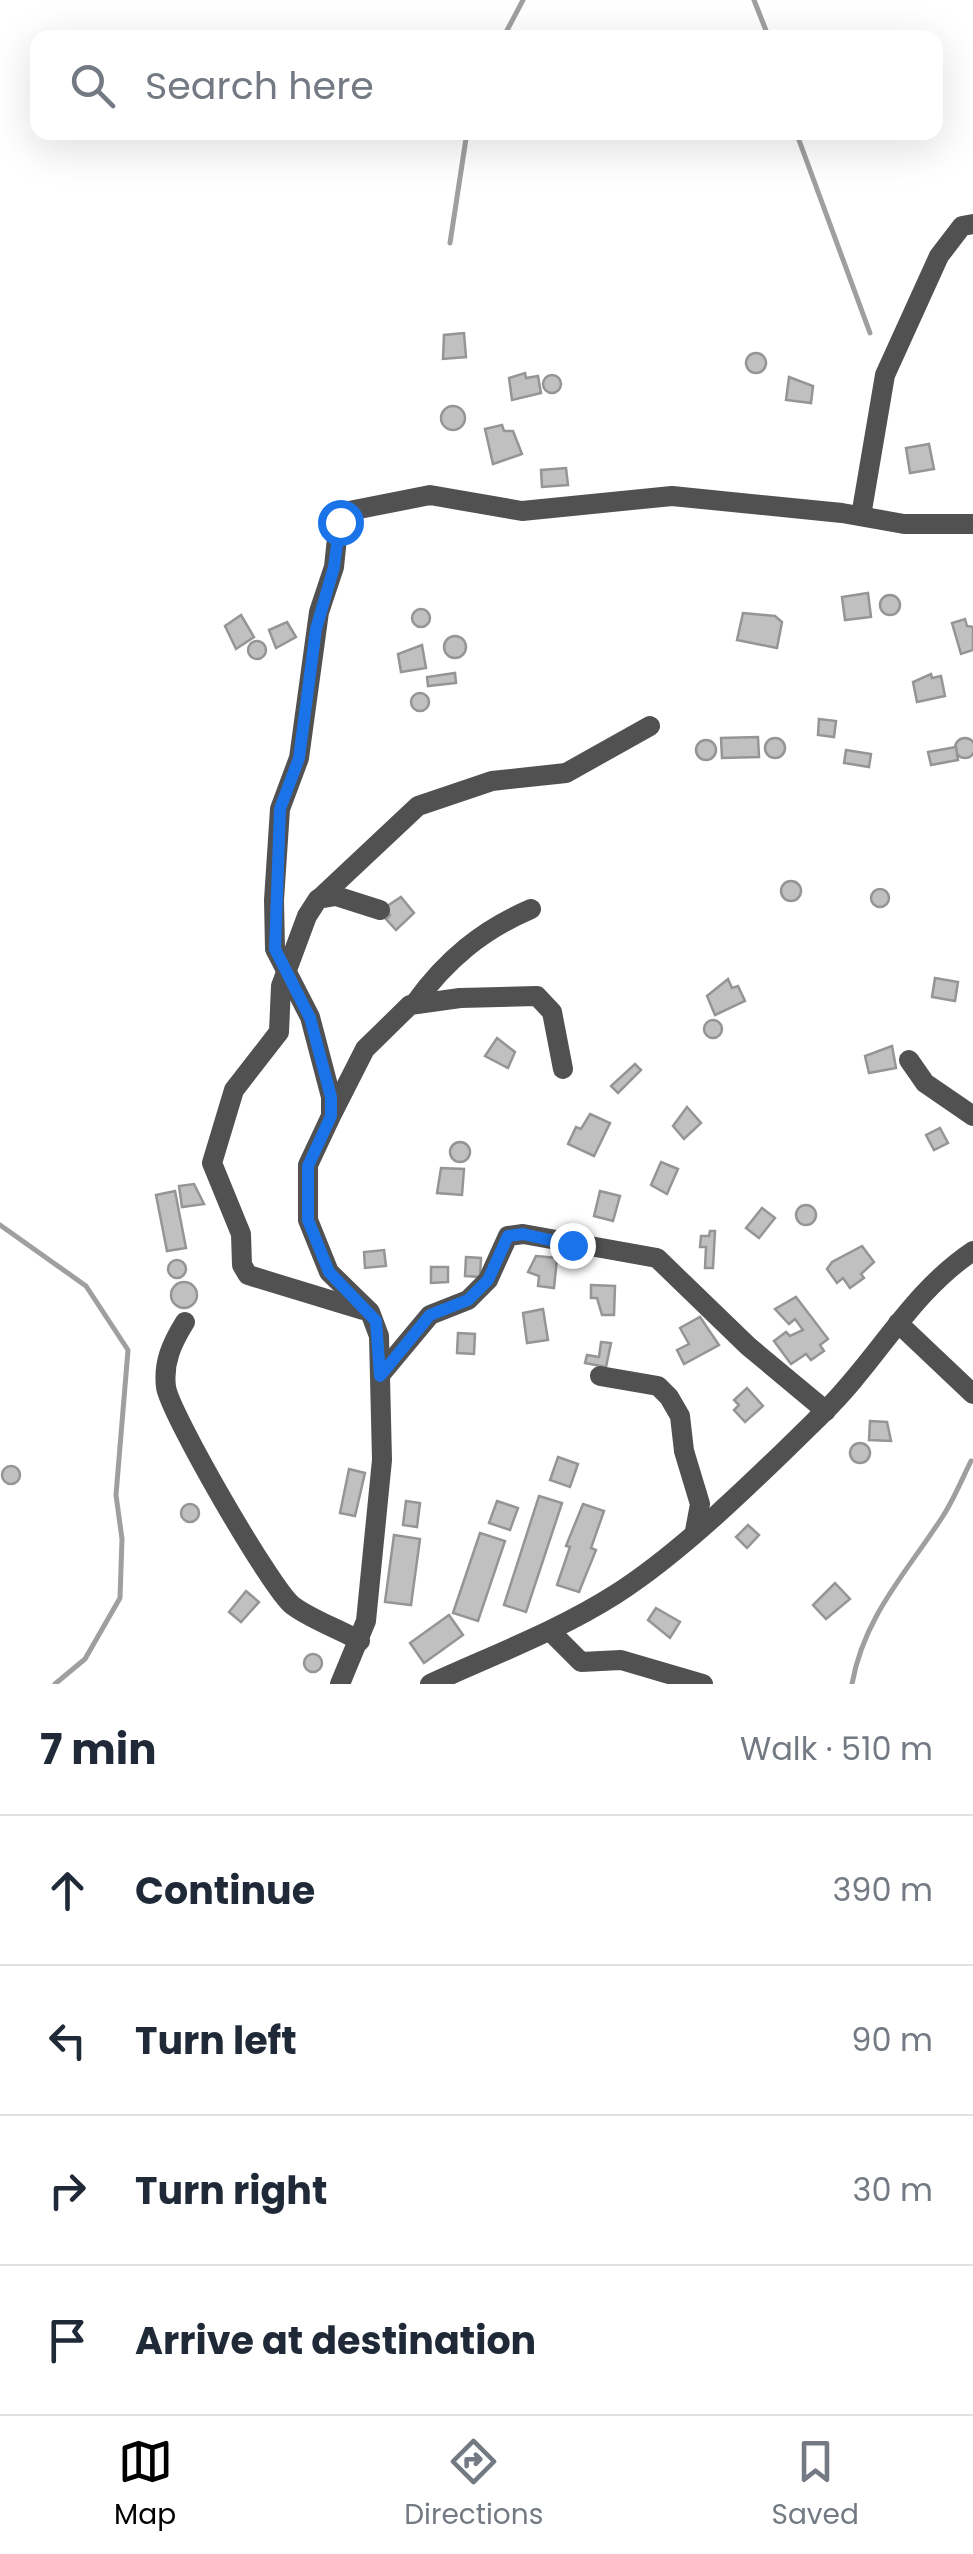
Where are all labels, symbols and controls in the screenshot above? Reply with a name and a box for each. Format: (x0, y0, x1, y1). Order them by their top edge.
search box (30, 30, 943, 140)
icon: search (65, 58, 120, 113)
text: Search here (145, 59, 374, 112)
route start (318, 500, 364, 546)
route end (550, 1223, 596, 1269)
text: 7 min (40, 1720, 157, 1779)
text: Walk · 510 m (740, 1726, 933, 1771)
icon: ahead (40, 1863, 95, 1918)
text: Continue (135, 1864, 315, 1917)
text: 390 m (832, 1867, 933, 1912)
icon: left (40, 2013, 95, 2068)
text: Turn left (135, 2014, 297, 2067)
text: 90 m (851, 2017, 933, 2062)
icon: right (40, 2163, 95, 2218)
text: Turn right (135, 2164, 327, 2217)
text: 30 m (853, 2167, 933, 2212)
icon: arrive (40, 2313, 95, 2368)
text: Arrive at destination (135, 2314, 536, 2367)
tab: Map (114, 2434, 176, 2536)
tab: Directions (404, 2434, 543, 2536)
tab: Saved (772, 2434, 859, 2536)

